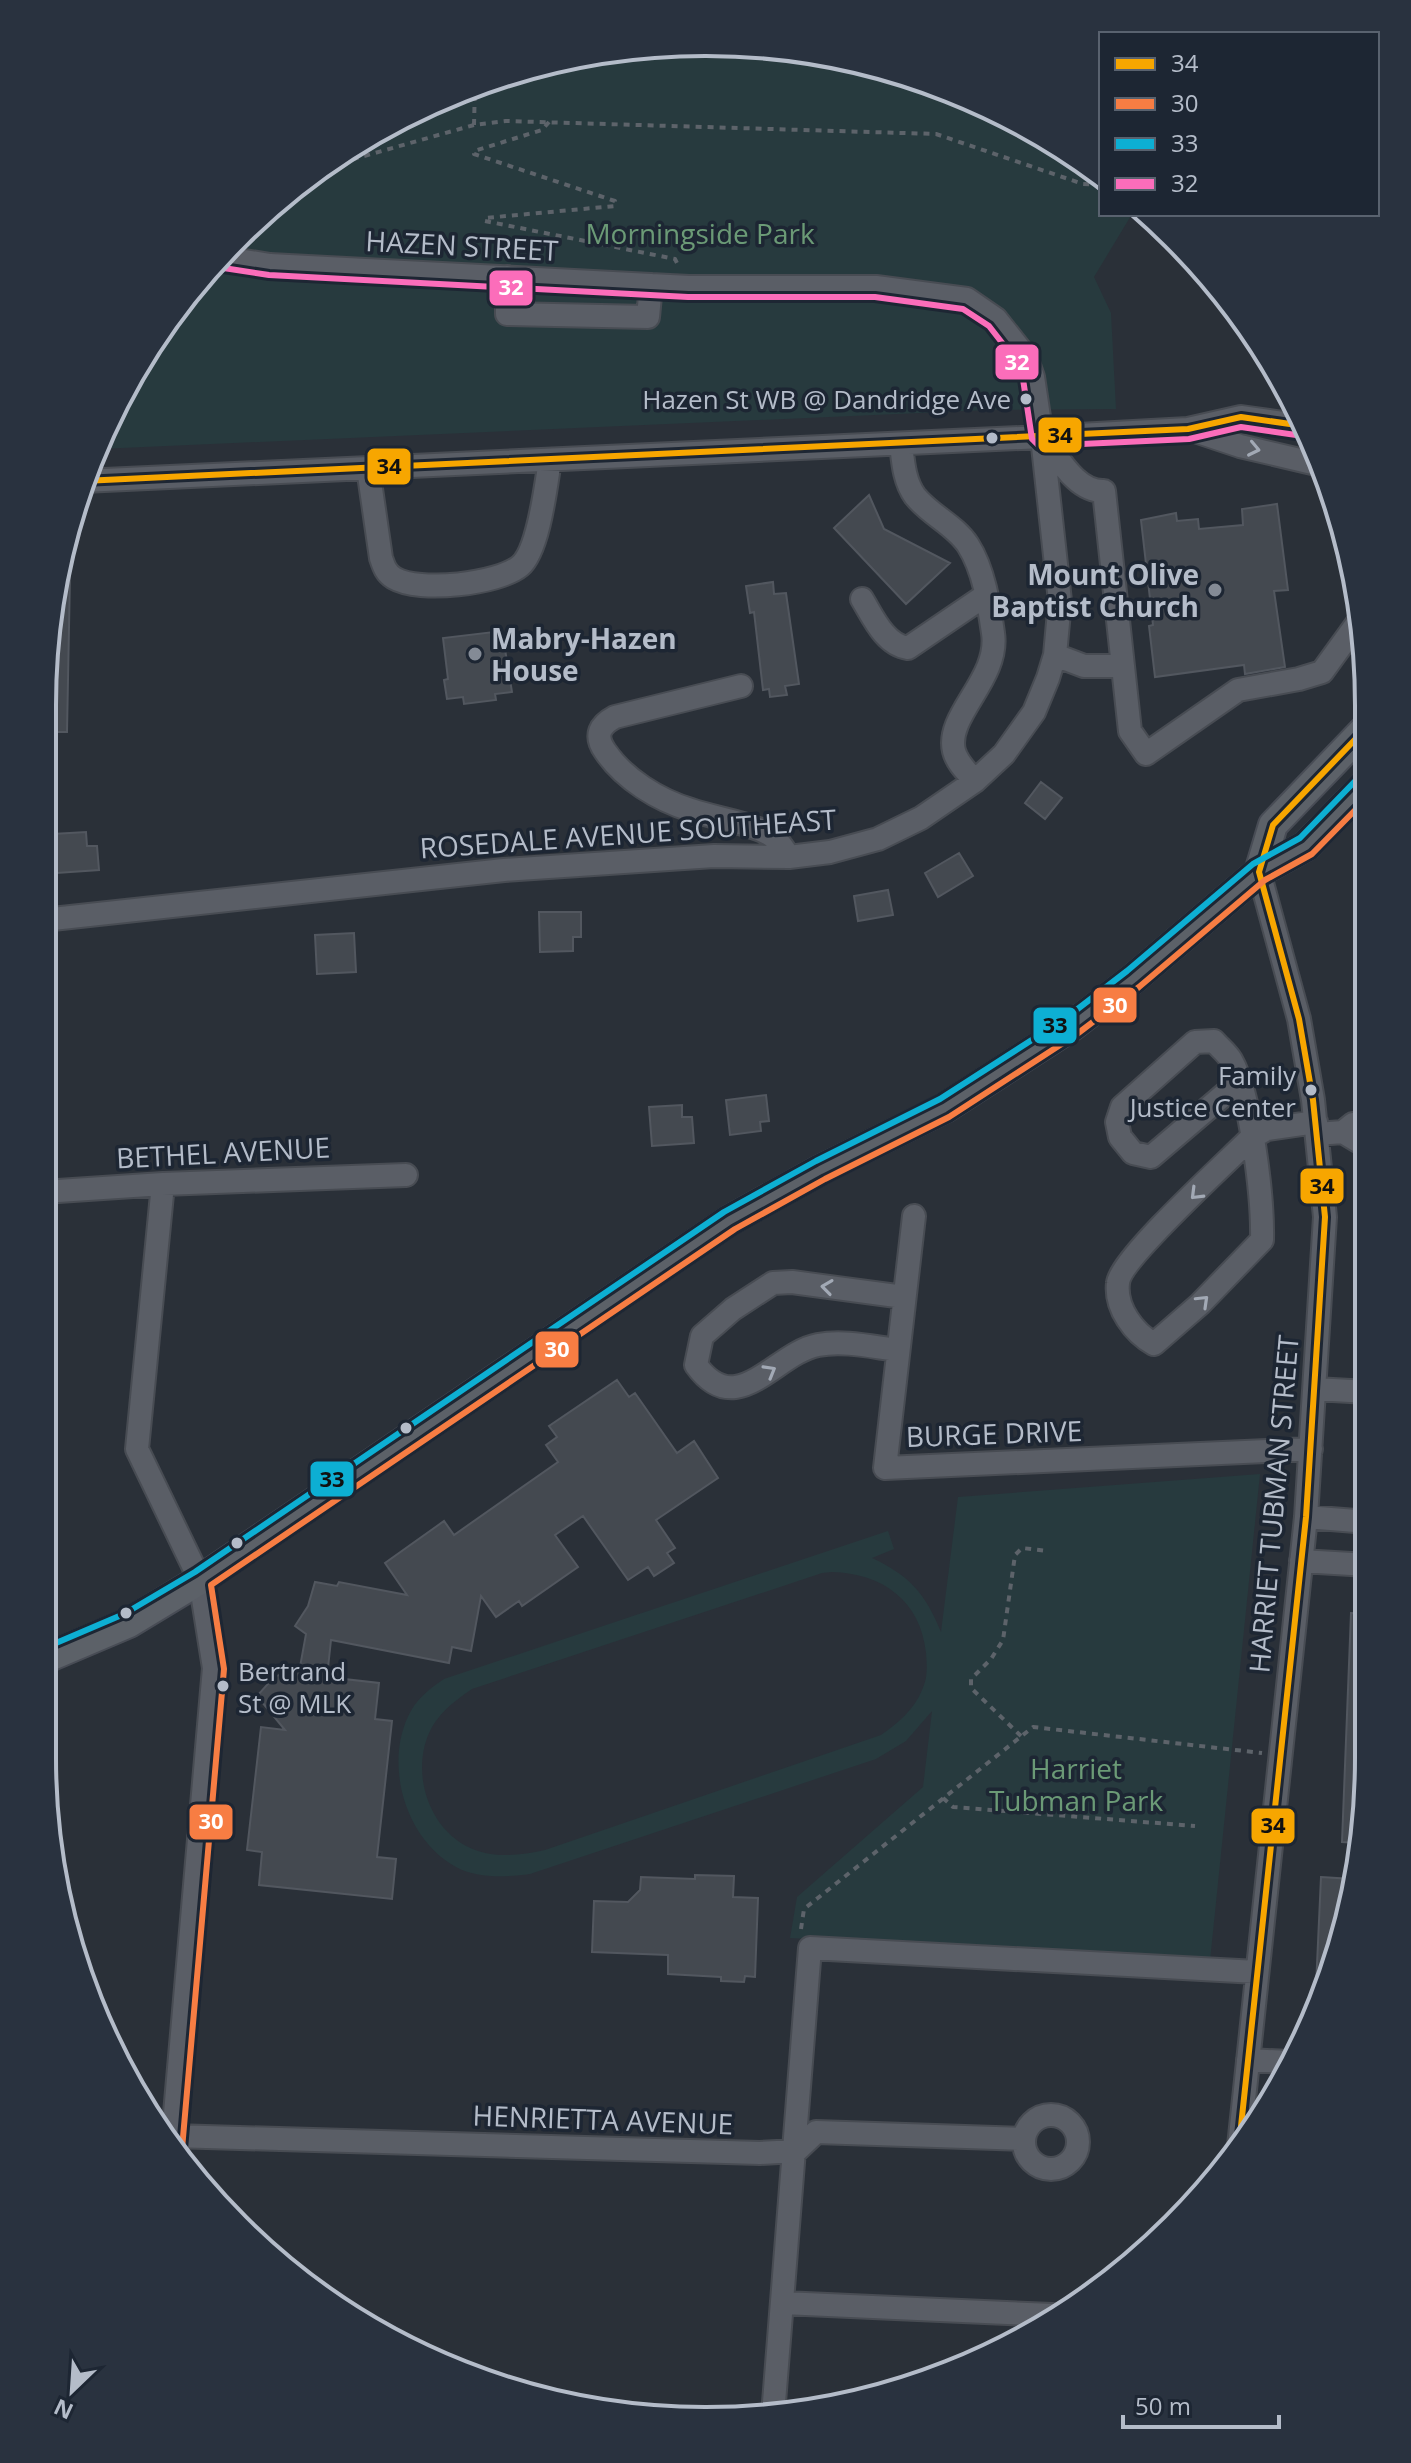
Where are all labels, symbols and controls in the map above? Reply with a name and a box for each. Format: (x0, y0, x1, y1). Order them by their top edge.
legend (1099, 32, 1379, 216)
text: 34 (1171, 46, 1199, 79)
text: 30 (1171, 86, 1198, 119)
text: 33 (1171, 126, 1198, 159)
text: 32 (1171, 166, 1198, 199)
park label: Morningside Park (585, 214, 815, 252)
street label: HAZEN STREET (365, 221, 560, 269)
line badge: 32 (488, 269, 534, 307)
text: 32 (498, 271, 524, 301)
line badge: 32 (994, 343, 1040, 381)
text: 32 (1004, 346, 1030, 376)
place label: Hazen St WB @ Dandridge Ave (642, 381, 1011, 417)
marker: Hazen St WB @ Dandridge Ave (1018, 391, 1034, 407)
line badge: 34 (1037, 416, 1083, 454)
text: 34 (1047, 419, 1073, 449)
unlabelled marker (984, 430, 1000, 446)
one-way arrow (1247, 440, 1260, 457)
line badge: 34 (366, 447, 412, 486)
text: 34 (376, 450, 402, 480)
place label: Mount Olive Baptist Church (991, 555, 1199, 625)
marker: Mount Olive Baptist Church (1206, 581, 1224, 599)
place label: Mabry-Hazen House (491, 619, 677, 689)
marker: Mabry-Hazen House (466, 645, 484, 663)
street label: ROSEDALE AVENUE SOUTHEAST (418, 799, 838, 867)
line badge: 30 (1092, 986, 1138, 1024)
text: 30 (1102, 989, 1128, 1019)
line badge: 33 (1032, 1006, 1078, 1045)
text: 33 (1042, 1009, 1068, 1039)
place label: Family Justice Center (1127, 1057, 1297, 1125)
marker: Family Justice Center (1303, 1082, 1319, 1098)
street label: BETHEL AVENUE (115, 1127, 331, 1177)
line badge: 34 (1299, 1167, 1345, 1205)
text: 34 (1309, 1170, 1335, 1200)
one-way arrow (1191, 1184, 1205, 1199)
one-way arrow (820, 1279, 834, 1296)
one-way arrow (1193, 1297, 1208, 1311)
line badge: 30 (534, 1330, 580, 1369)
text: 30 (544, 1333, 570, 1363)
street label: HARRIET TUBMAN STREET (1239, 1333, 1307, 1674)
one-way arrow (761, 1365, 776, 1381)
street label: BURGE DRIVE (905, 1411, 1083, 1455)
unlabelled marker (398, 1420, 414, 1436)
line badge: 33 (309, 1460, 355, 1498)
text: 33 (319, 1463, 345, 1493)
unlabelled marker (229, 1535, 245, 1551)
unlabelled marker (118, 1605, 134, 1621)
place label: Bertrand St @ MLK (238, 1653, 351, 1721)
marker: Bertrand St @ MLK (215, 1678, 231, 1694)
park label: Harriet Tubman Park (989, 1749, 1163, 1819)
line badge: 30 (188, 1803, 234, 1841)
text: 30 (198, 1805, 224, 1835)
line badge: 34 (1250, 1807, 1296, 1845)
text: 34 (1260, 1809, 1286, 1839)
street label: HENRIETTA AVENUE (472, 2095, 734, 2143)
north arrow (32, 2351, 112, 2431)
scale bar (1123, 2379, 1279, 2429)
text: 50 m (1135, 2389, 1191, 2422)
text: N (49, 2393, 78, 2427)

